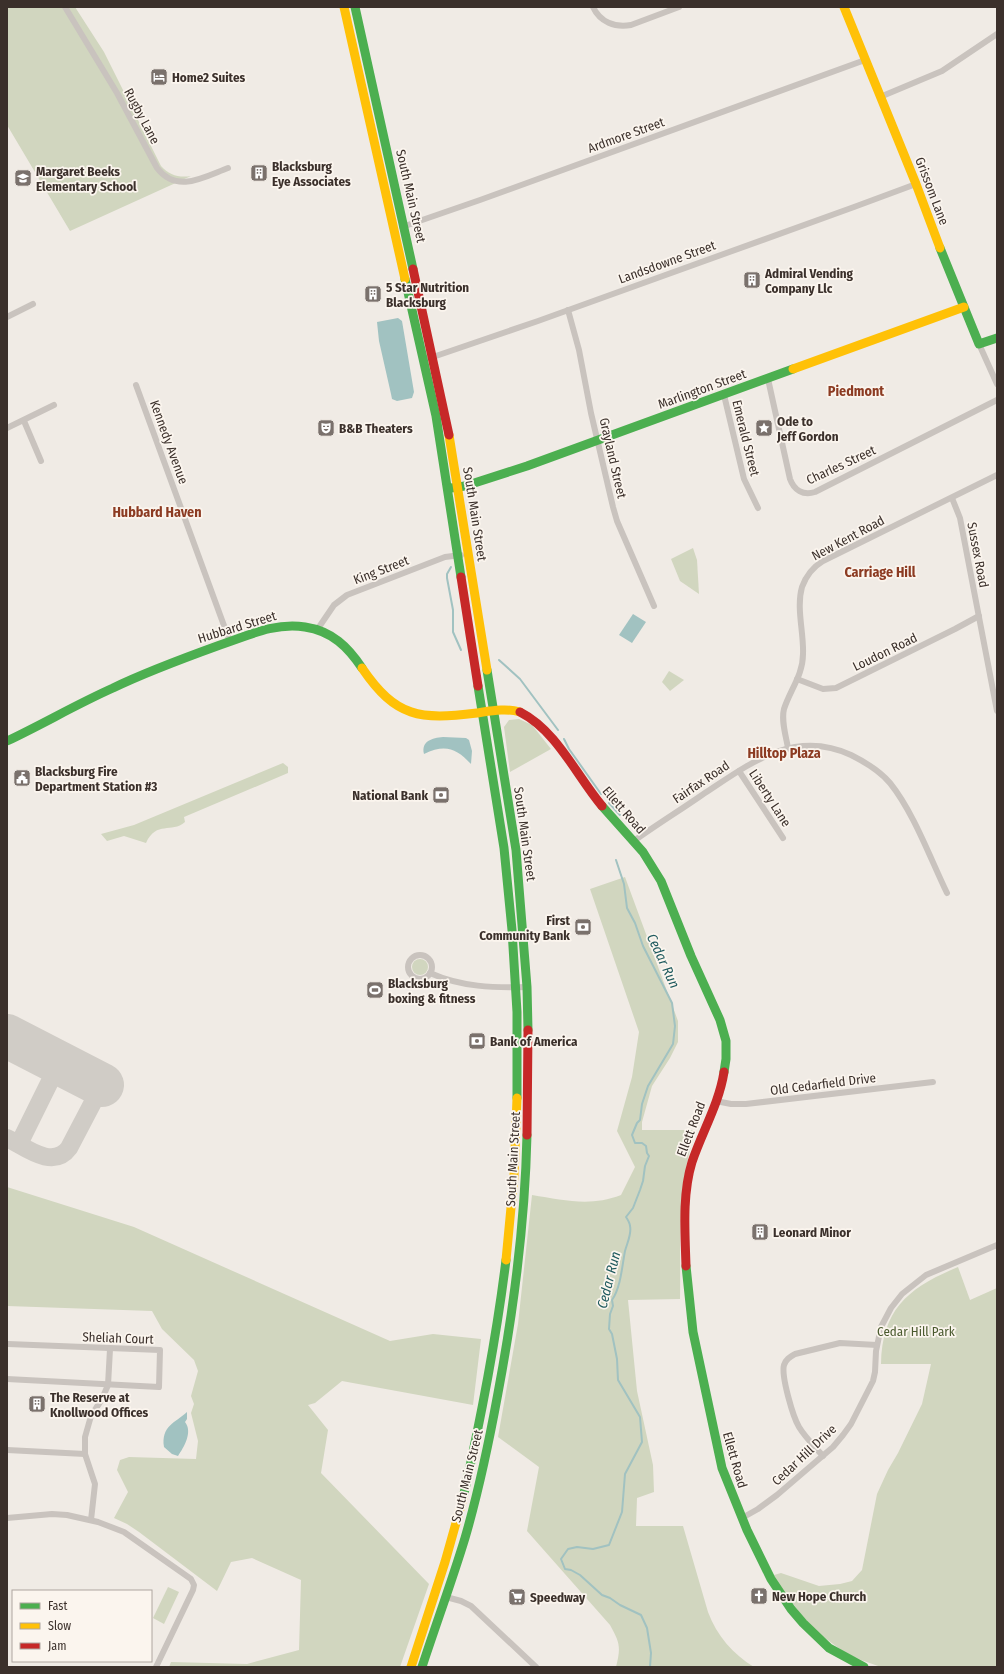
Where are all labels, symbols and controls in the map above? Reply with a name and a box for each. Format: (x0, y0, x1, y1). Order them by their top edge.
hotel icon: Home2 Suites (149, 67, 169, 87)
place label: Home2 Suites (172, 70, 246, 85)
street label: Rugby Lane (121, 86, 163, 146)
street label: Ardmore Street (586, 114, 667, 156)
street label: South Main Street (393, 148, 429, 245)
street label: Grissom Lane (912, 155, 952, 227)
place label: Blacksburg Eye Associates (272, 159, 351, 189)
building icon: Blacksburg Eye Associates (249, 163, 269, 183)
place label: Margaret Beeks Elementary School (36, 164, 137, 194)
school or university icon: Margaret Beeks Elementary School (13, 168, 33, 188)
street label: Landsdowne Street (616, 237, 718, 286)
place label: Admiral Vending Company Llc (764, 266, 854, 296)
building icon: Admiral Vending Company Llc (742, 270, 762, 290)
place label: 5 Star Nutrition Blacksburg (386, 280, 469, 310)
building icon: 5 Star Nutrition Blacksburg (363, 284, 383, 304)
street label: Marlington Street (656, 366, 749, 412)
district label: Piedmont (828, 383, 885, 400)
street label: Kennedy Avenue (147, 398, 191, 486)
street label: Emerald Street (729, 398, 763, 478)
place label: Ode to Jeff Gordon (776, 414, 839, 444)
street label: Grayland Street (596, 416, 630, 500)
theatre icon: B&B Theaters (316, 418, 336, 438)
place icon: Ode to Jeff Gordon (754, 418, 774, 438)
place label: B&B Theaters (339, 421, 413, 436)
street label: Charles Street (804, 442, 879, 488)
street label: South Main Street (460, 466, 490, 563)
district label: Hubbard Haven (112, 504, 202, 521)
street label: New Kent Road (809, 513, 887, 563)
street label: Sussex Road (964, 521, 992, 589)
street label: King Street (351, 552, 412, 587)
district label: Carriage Hill (844, 564, 916, 581)
street label: Hubbard Street (196, 608, 279, 646)
street label: Loudon Road (850, 630, 920, 674)
district label: Hilltop Plaza (747, 745, 821, 762)
street label: Fairfax Road (670, 758, 732, 806)
place label: Blacksburg Fire Department Station #3 (35, 764, 157, 794)
street label: Liberty Lane (746, 767, 794, 829)
public building icon: Blacksburg Fire Department Station #3 (12, 768, 32, 788)
street label: Ellett Road (599, 783, 649, 837)
bank icon: National Bank (431, 785, 451, 805)
street label: South Main Street (511, 786, 539, 883)
place label: National Bank (352, 788, 428, 803)
place label: First Community Bank (479, 913, 570, 943)
bank icon: First Community Bank (573, 917, 593, 937)
water label: Cedar Run (643, 931, 683, 991)
place label: Blacksburg boxing & fitness (388, 976, 476, 1006)
sports icon: Blacksburg boxing & fitness (365, 980, 385, 1000)
bank icon: Bank of America (467, 1031, 487, 1051)
place label: Bank of America (490, 1034, 578, 1049)
street label: Old Cedarfield Drive (769, 1070, 877, 1098)
street label: Ellett Road (674, 1099, 708, 1159)
street label: South Main Street (503, 1110, 523, 1207)
building icon: Leonard Minor (750, 1222, 770, 1242)
place label: Leonard Minor (773, 1225, 851, 1240)
water label: Cedar Run (594, 1250, 624, 1310)
park label: Cedar Hill Park (877, 1324, 956, 1339)
street label: Sheliah Court (82, 1329, 155, 1347)
place label: The Reserve at Knollwood Offices (50, 1390, 149, 1420)
building icon: The Reserve at Knollwood Offices (27, 1394, 47, 1414)
street label: Cedar Hill Drive (769, 1421, 839, 1489)
street label: South Main Street (448, 1427, 486, 1524)
street label: Ellett Road (720, 1430, 750, 1490)
church icon: New Hope Church (749, 1586, 769, 1606)
supermarket icon: Speedway (507, 1587, 527, 1607)
place label: New Hope Church (772, 1589, 866, 1604)
legend (12, 1590, 152, 1662)
place label: Speedway (530, 1590, 586, 1605)
text: Fast (48, 1599, 67, 1613)
text: Slow (48, 1619, 71, 1633)
text: Jam (48, 1639, 66, 1653)

